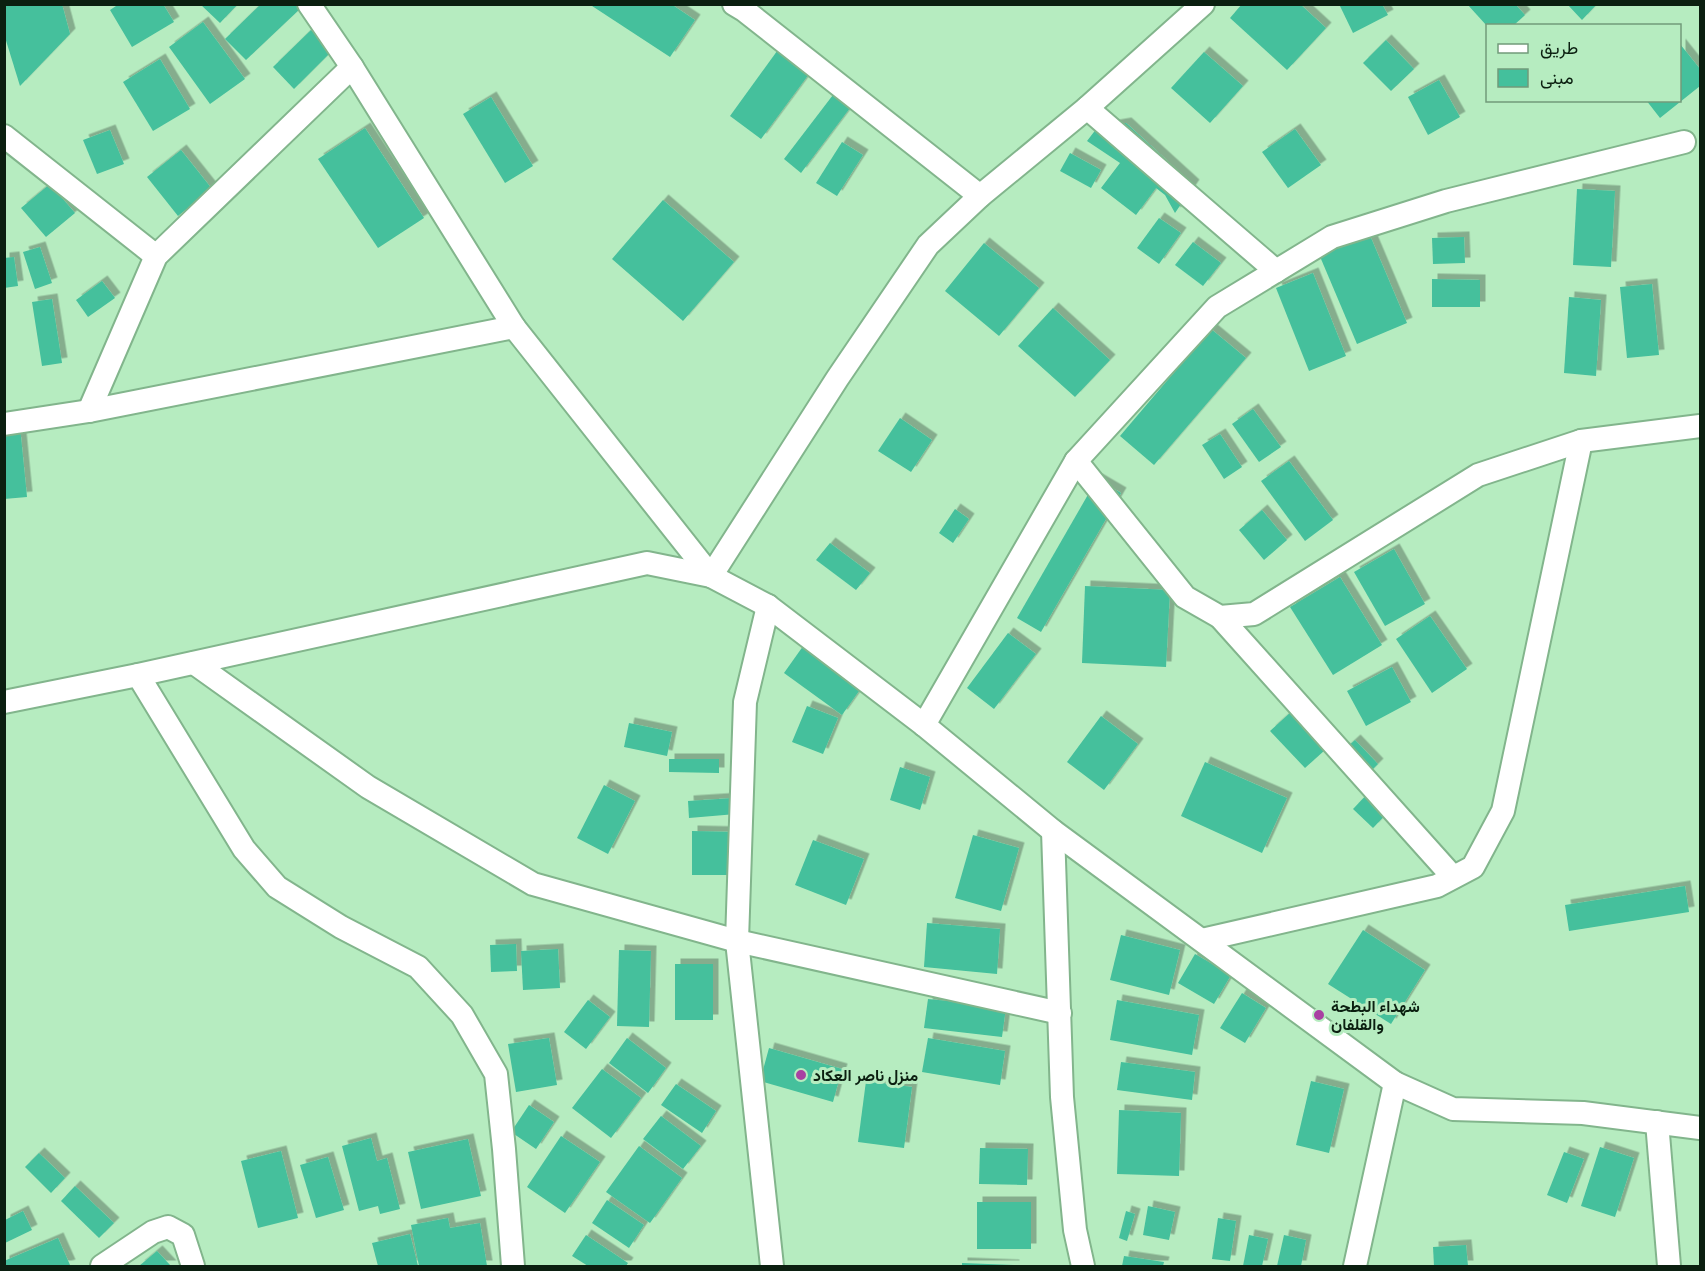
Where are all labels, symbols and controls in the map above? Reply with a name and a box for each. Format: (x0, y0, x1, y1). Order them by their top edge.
legend (1486, 24, 1681, 102)
text: طريق (1540, 34, 1578, 61)
text: مبنى (1540, 64, 1574, 91)
place label: شهداء البطحة والقلفان (1331, 994, 1420, 1036)
marker: شهداء البطحة والقلفان (1312, 1008, 1326, 1022)
place label: منزل ناصر العكاد (813, 1063, 919, 1087)
marker: منزل ناصر العكاد (794, 1068, 808, 1082)

